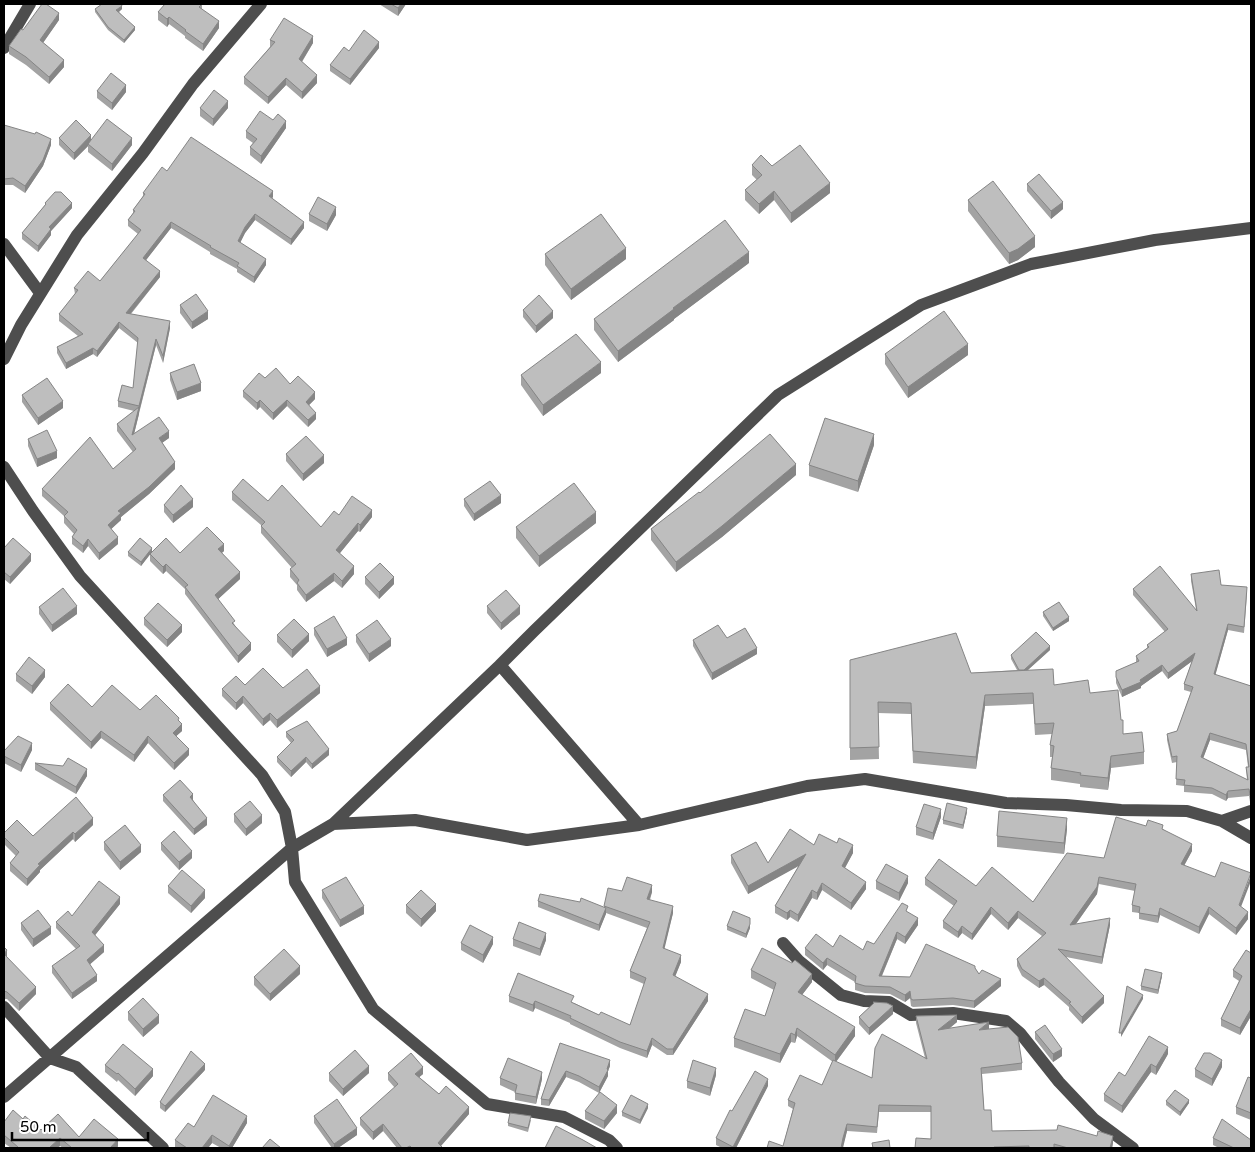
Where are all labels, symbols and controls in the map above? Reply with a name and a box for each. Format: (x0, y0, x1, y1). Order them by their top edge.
scale bar (12, 1110, 149, 1142)
text: 50 m (20, 1118, 57, 1136)

